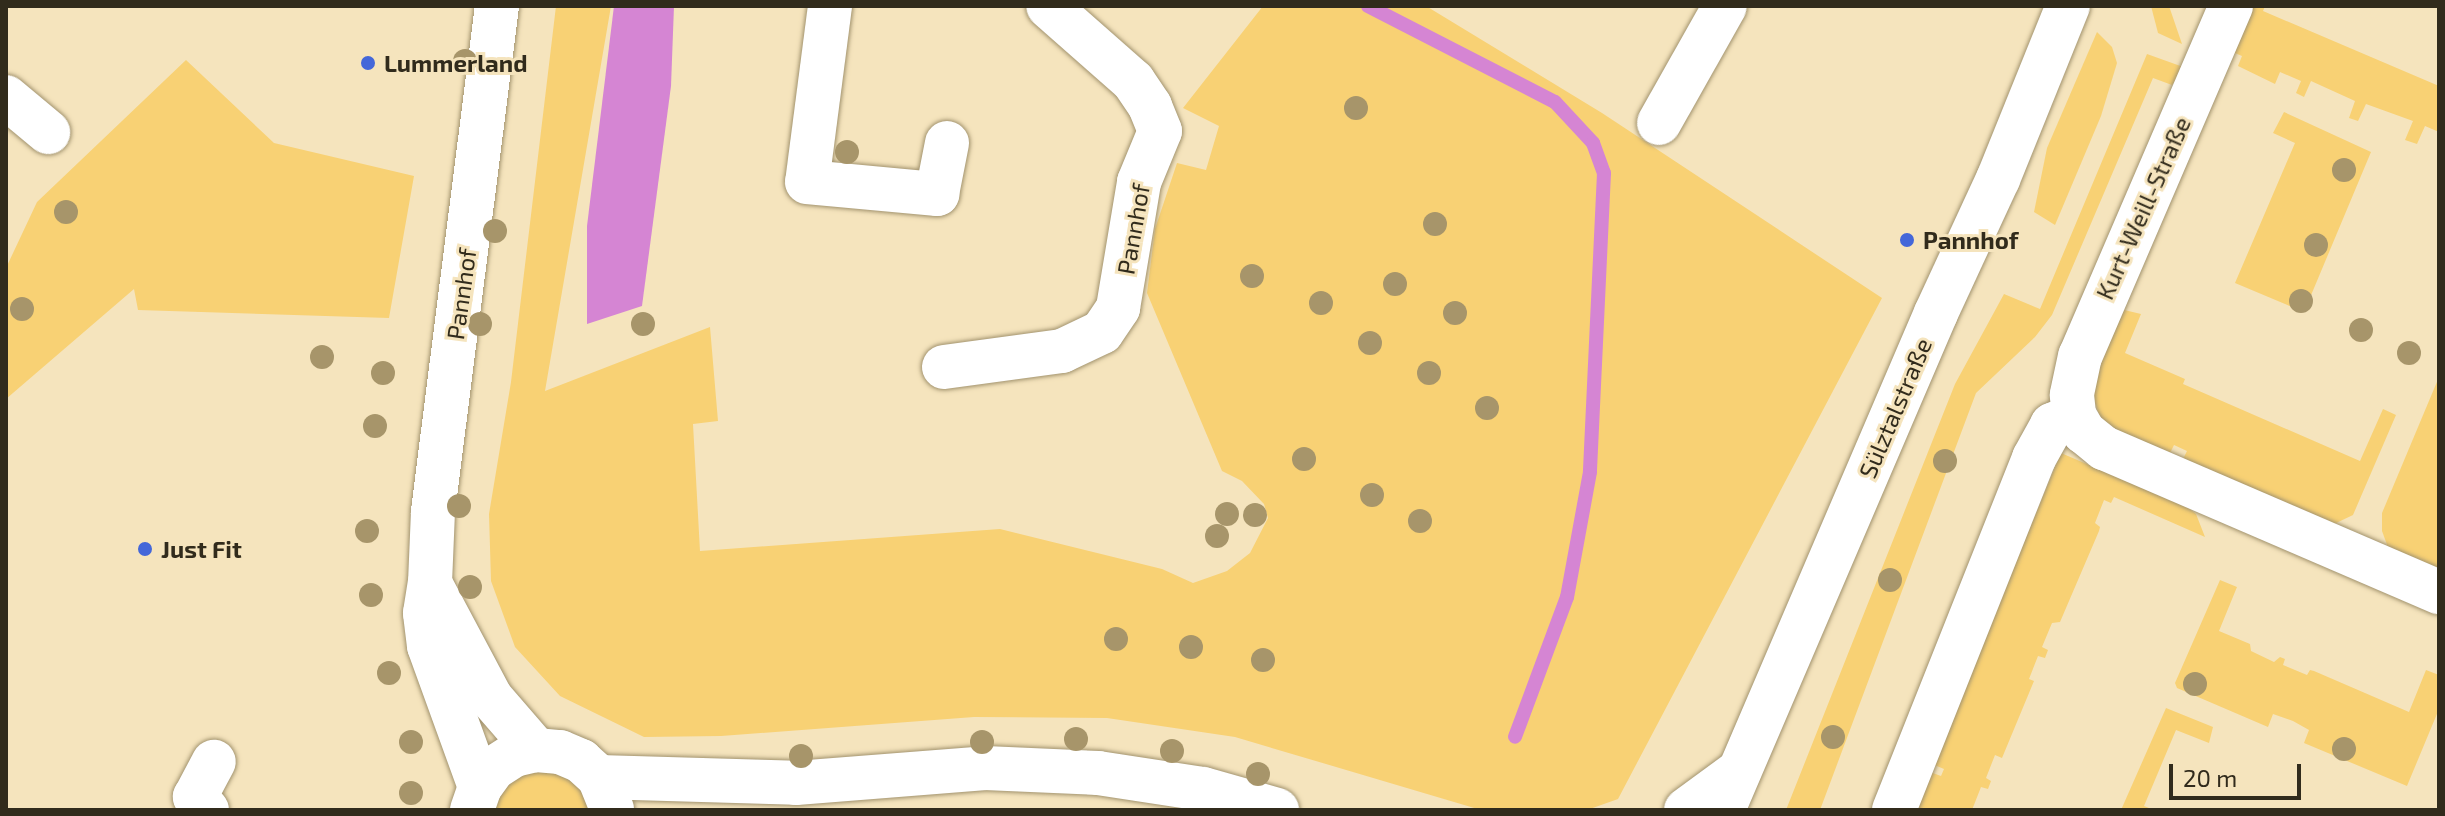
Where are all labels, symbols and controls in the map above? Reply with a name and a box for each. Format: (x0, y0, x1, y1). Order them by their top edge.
place label: Lummerland (384, 49, 527, 77)
marker: Lummerland (359, 54, 377, 72)
street label: Kurt-Weill-Straße (2090, 112, 2196, 304)
street label: Pannhof (1111, 181, 1155, 277)
place label: Pannhof (1923, 226, 2018, 254)
marker: Pannhof (1898, 231, 1916, 249)
street label: Pannhof (440, 247, 482, 341)
street label: Sülztalstraße (1853, 334, 1937, 482)
place label: Just Fit (161, 535, 242, 563)
marker: Just Fit (136, 540, 154, 558)
scale bar (2173, 748, 2305, 798)
text: 20 m (2183, 763, 2237, 792)

